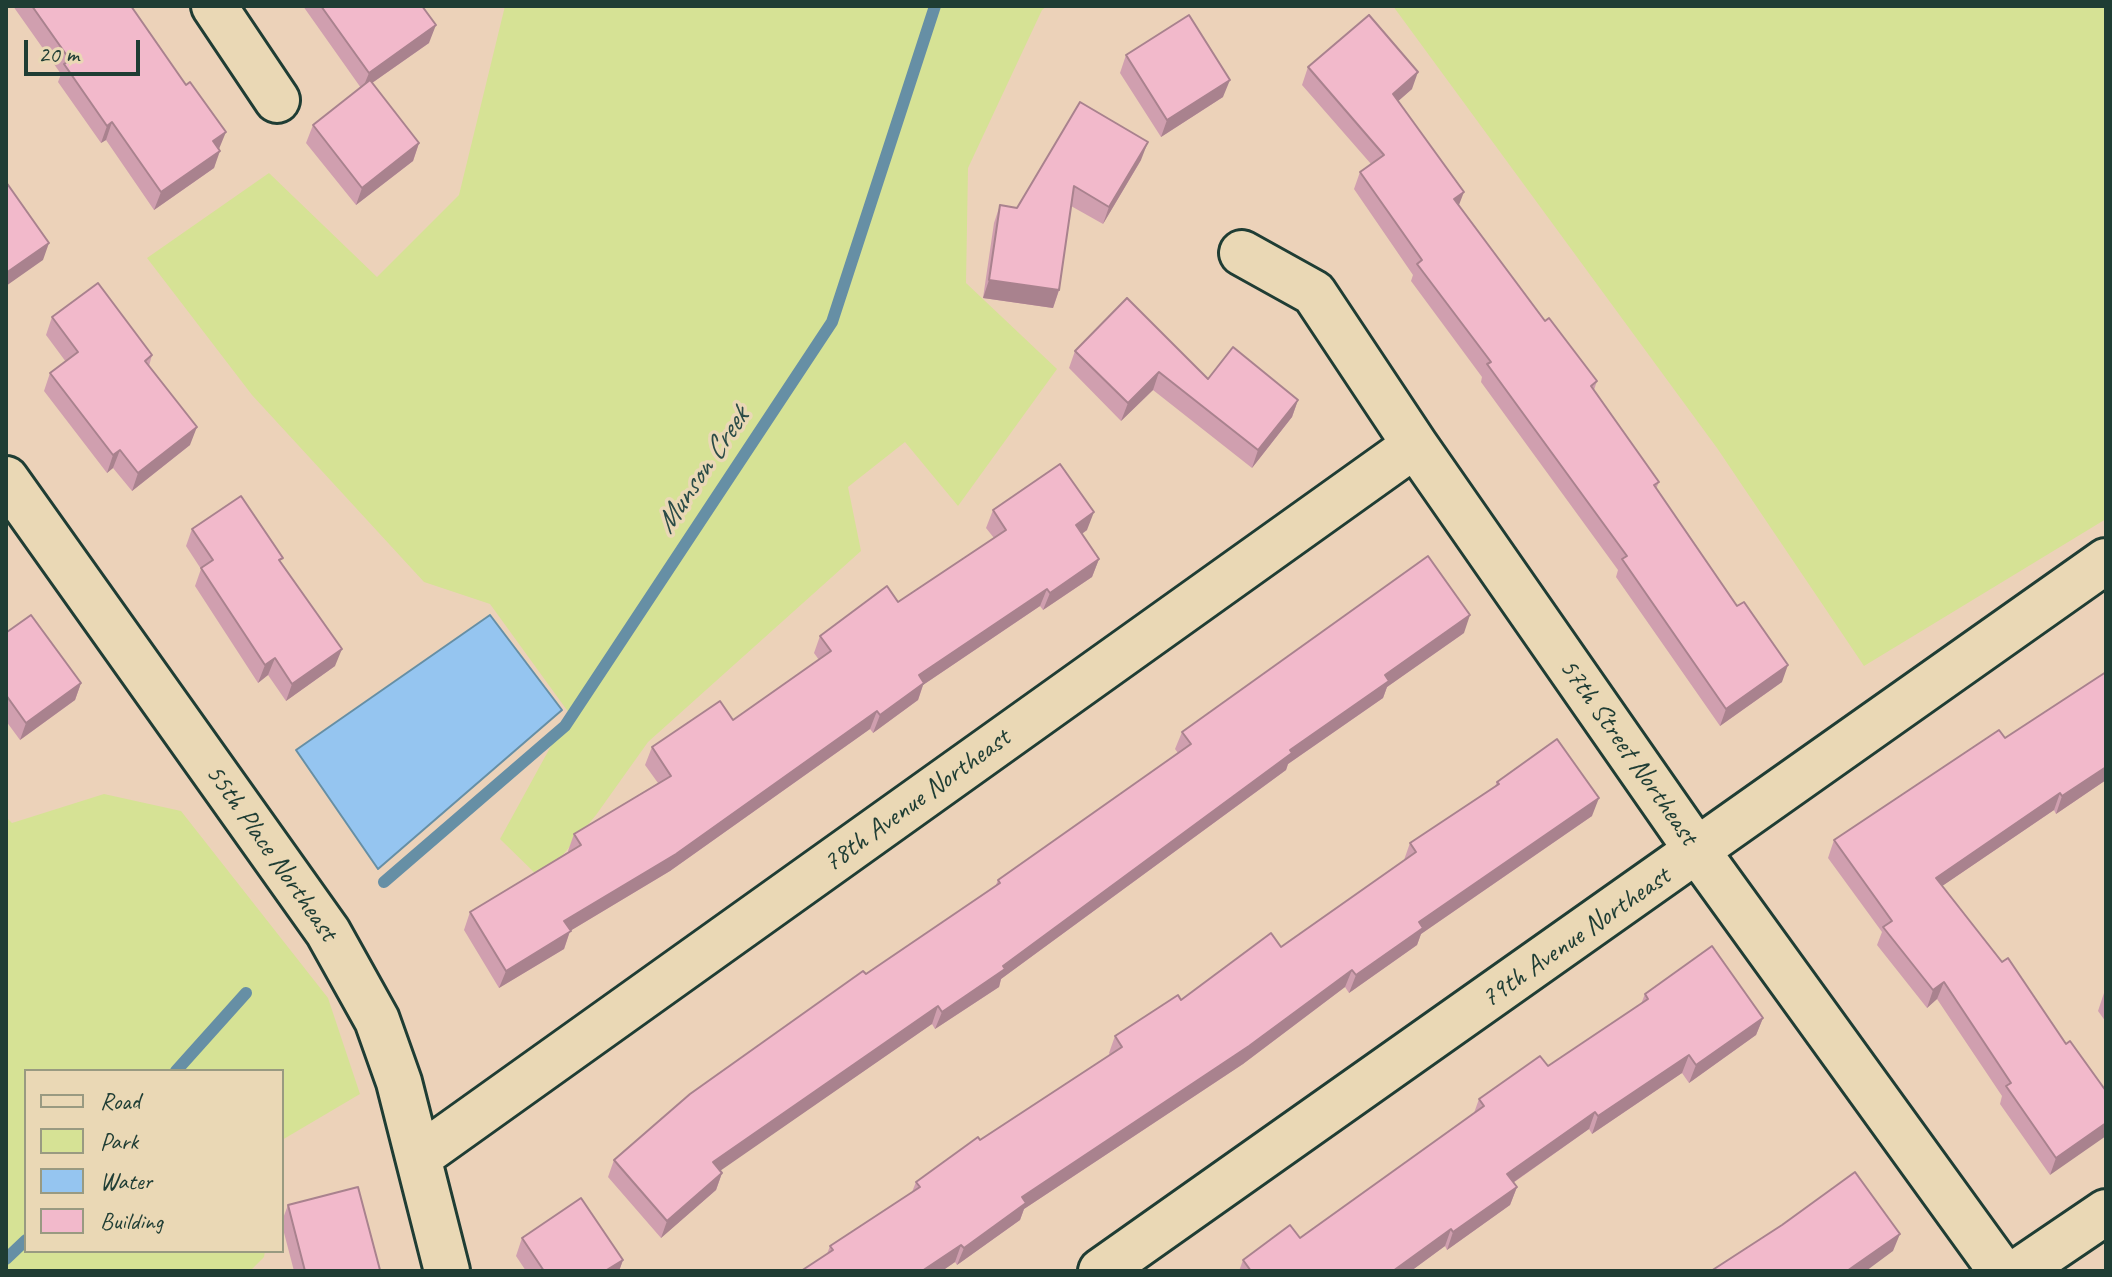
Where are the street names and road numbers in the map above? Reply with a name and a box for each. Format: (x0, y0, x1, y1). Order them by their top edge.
street label: 57th Street Northeast (1551, 652, 1705, 852)
street label: 78th Avenue Northeast (817, 722, 1017, 880)
street label: 55th Place Northeast (198, 758, 344, 948)
street label: 79th Avenue Northeast (1475, 860, 1677, 1016)

